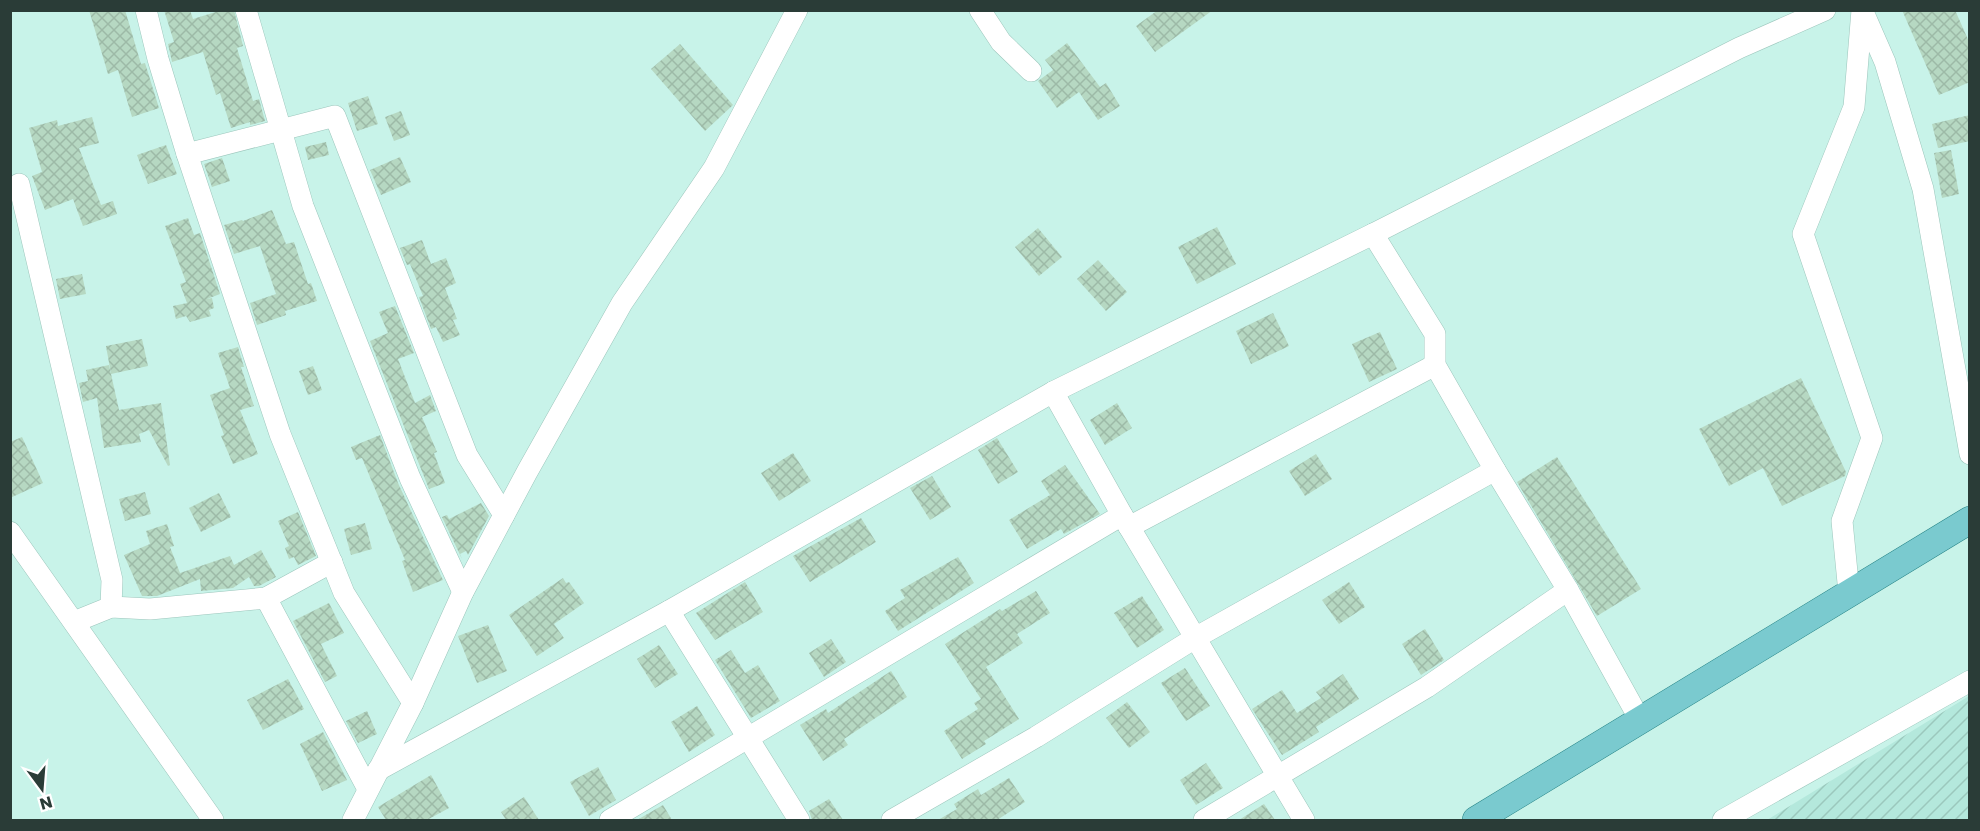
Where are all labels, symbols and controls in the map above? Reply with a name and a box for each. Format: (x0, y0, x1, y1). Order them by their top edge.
north arrow (12, 759, 72, 819)
text: N (37, 790, 55, 816)

